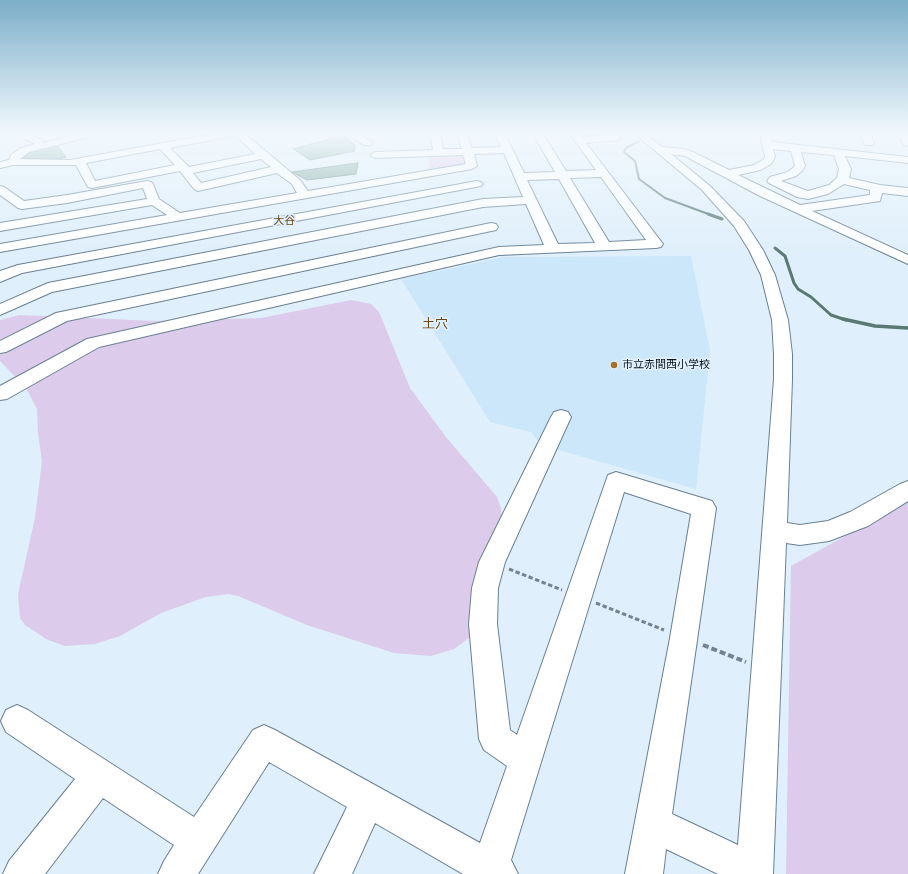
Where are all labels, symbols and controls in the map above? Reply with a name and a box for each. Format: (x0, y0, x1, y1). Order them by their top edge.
district label: 大谷 (273, 214, 295, 228)
district label: 土穴 (422, 316, 448, 332)
place label: 市立赤間西小学校 (622, 358, 710, 372)
marker: 市立赤間西小学校 (609, 360, 619, 370)

